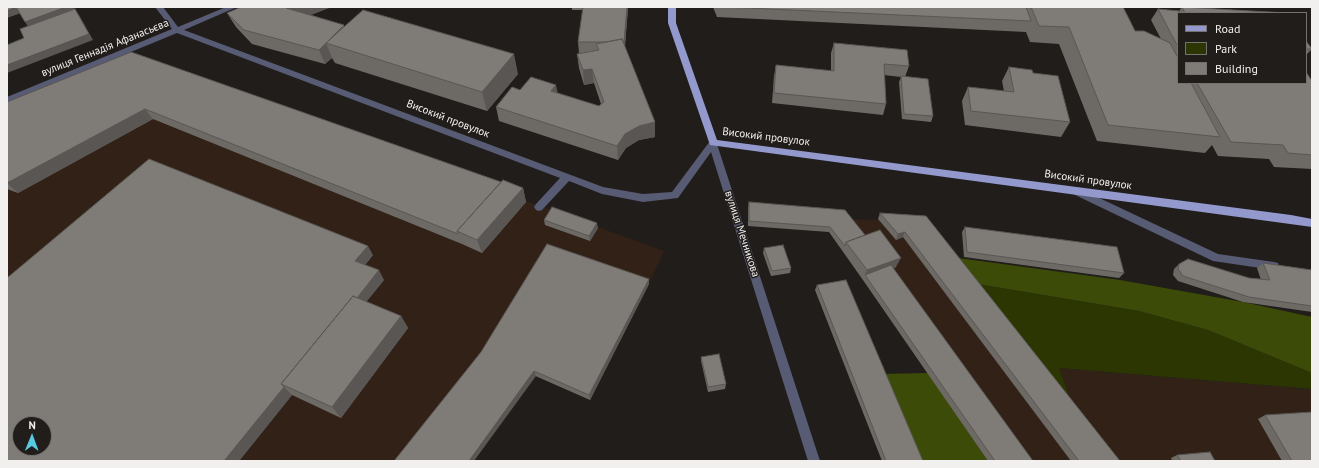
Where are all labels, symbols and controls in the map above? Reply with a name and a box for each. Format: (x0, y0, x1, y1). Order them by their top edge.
legend (1177, 12, 1307, 84)
street label: вулиця Геннадія Афанасьєва (39, 16, 171, 80)
text: Road (1215, 21, 1240, 36)
text: Park (1215, 41, 1237, 56)
text: Building (1215, 61, 1258, 76)
street label: Високий провулок (405, 97, 491, 141)
street label: Високий провулок (721, 125, 811, 149)
street label: Високий провулок (1043, 167, 1133, 193)
street label: вулиця Мечникова (722, 189, 762, 279)
north arrow (12, 416, 52, 456)
text: N (28, 418, 36, 432)

